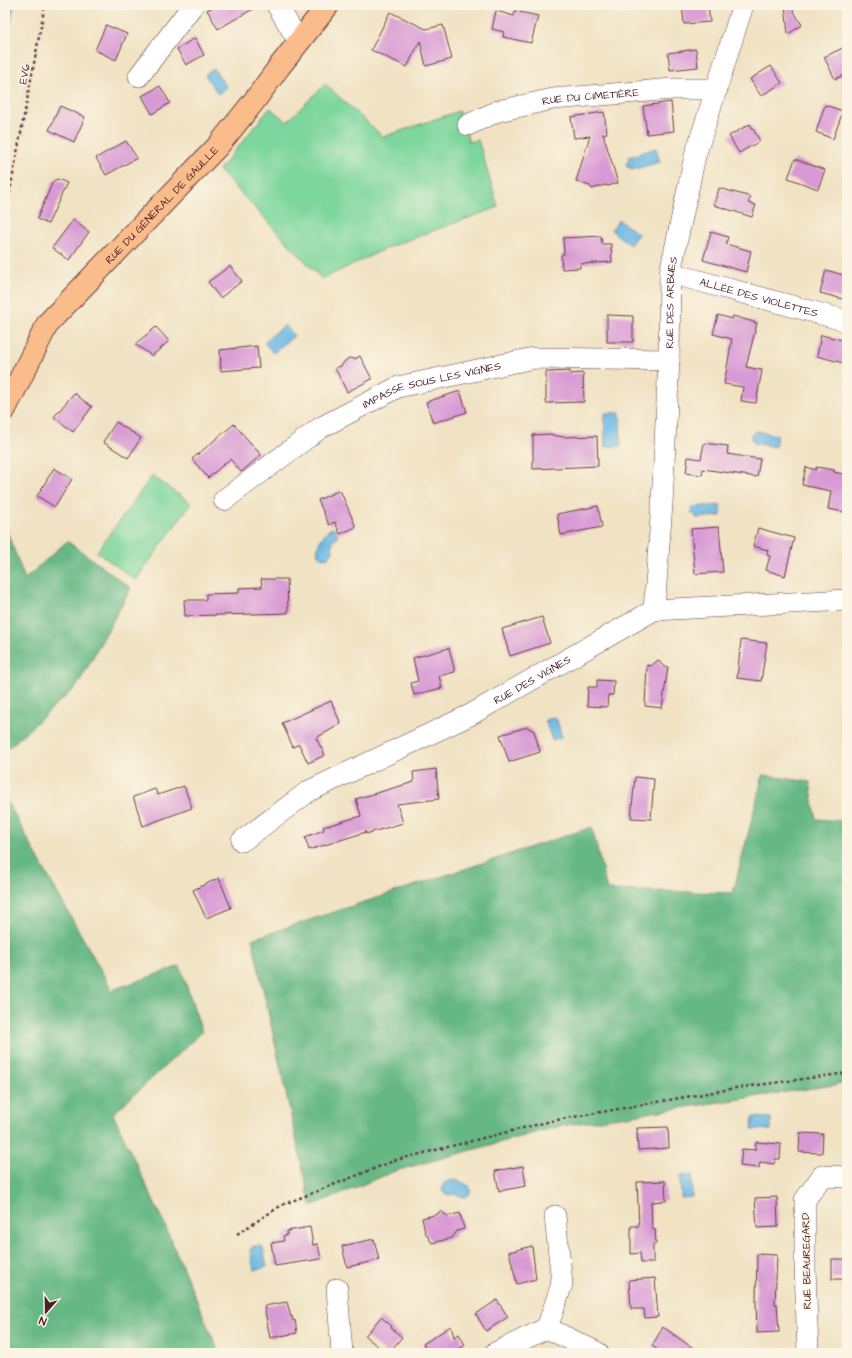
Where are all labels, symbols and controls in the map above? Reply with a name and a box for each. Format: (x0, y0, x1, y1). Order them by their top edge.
street label: EV6 (15, 63, 34, 85)
street label: RUE DU CIMETIÈRE (541, 85, 640, 109)
street label: RUE DU GÉNÉRAL DE GAULLE (102, 143, 222, 267)
street label: RUE DES ARBUES (662, 255, 681, 349)
street label: ALLÉE DES VIOLETTES (698, 274, 820, 321)
street label: IMPASSE SOUS LES VIGNES (360, 358, 502, 412)
street label: RUE DES VIGNES (491, 652, 574, 708)
street label: RUE BEAUREGARD (798, 1213, 815, 1309)
north arrow (26, 1292, 66, 1332)
text: N (37, 1313, 49, 1329)

